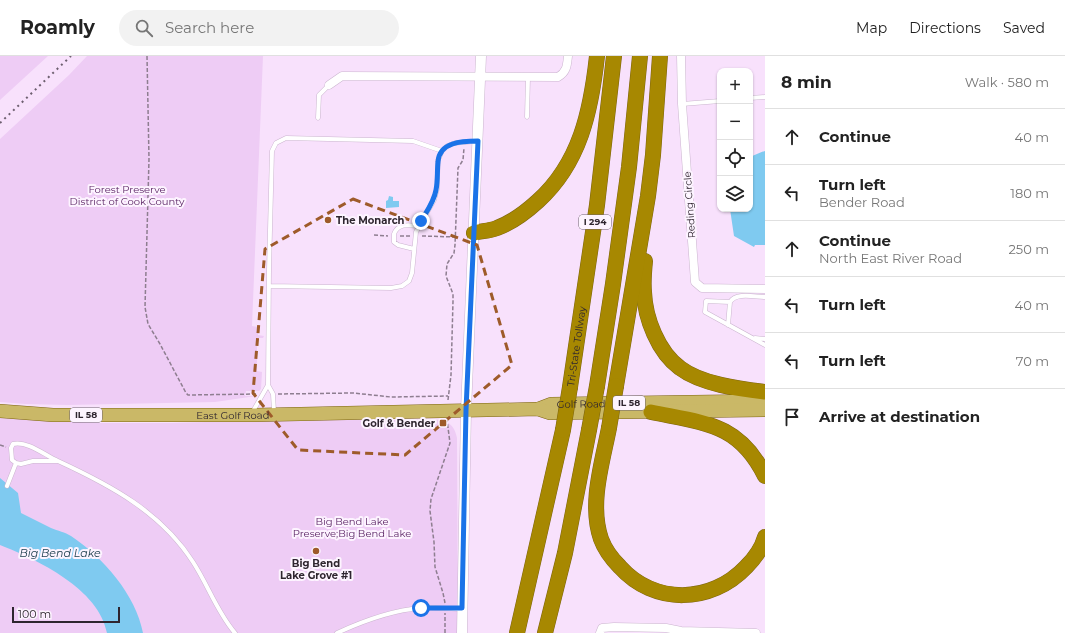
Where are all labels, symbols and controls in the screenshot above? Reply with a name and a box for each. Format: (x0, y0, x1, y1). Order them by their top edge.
search box (119, 10, 399, 46)
text: Roamly (20, 16, 95, 39)
icon: search (133, 17, 155, 39)
text: Search here (165, 18, 254, 37)
text: Map (856, 19, 887, 37)
text: Directions (909, 19, 981, 37)
text: Saved (1003, 19, 1045, 37)
map controls (717, 68, 753, 212)
button: + (717, 68, 753, 104)
text: 8 min (781, 72, 832, 92)
text: Walk · 580 m (965, 74, 1049, 90)
button: − (717, 104, 753, 140)
icon: ahead (781, 126, 803, 148)
text: Continue (819, 127, 891, 146)
text: 40 m (1015, 129, 1049, 145)
button: locate (717, 140, 753, 176)
street label: Reding Circle (681, 171, 698, 239)
text: Turn left (819, 175, 886, 194)
button: layers (717, 176, 753, 212)
icon: left (781, 182, 803, 204)
park label: Forest Preserve District of Cook County (70, 183, 185, 208)
text: 180 m (1010, 185, 1049, 201)
text: Bender Road (819, 194, 905, 210)
route end (412, 212, 430, 230)
place label: The Monarch (336, 214, 405, 227)
marker: The Monarch (323, 215, 333, 225)
road number: I 294 (579, 215, 611, 229)
text: Continue (819, 231, 891, 250)
icon: ahead (781, 238, 803, 260)
text: 250 m (1008, 241, 1049, 257)
text: North East River Road (819, 250, 962, 266)
icon: left (781, 294, 803, 316)
text: Turn left (819, 295, 886, 314)
text: 40 m (1015, 297, 1049, 313)
street label: Tri-State Tollway (564, 305, 589, 388)
icon: left (781, 350, 803, 372)
text: Turn left (819, 351, 886, 370)
text: 70 m (1016, 353, 1049, 369)
road number: IL 58 (613, 396, 645, 410)
street label: Golf Road (557, 397, 606, 411)
icon: arrive (781, 406, 803, 428)
text: Arrive at destination (819, 407, 980, 426)
road number: IL 58 (70, 408, 102, 422)
street label: East Golf Road (196, 409, 269, 422)
place label: Golf & Bender (362, 417, 436, 430)
marker: Golf & Bender (438, 418, 448, 428)
park label: Big Bend Lake Preserve;Big Bend Lake (293, 515, 411, 540)
water label: Big Bend Lake (19, 546, 101, 560)
marker: Big Bend Lake Grove #1 (311, 546, 321, 556)
place label: Big Bend Lake Grove #1 (280, 557, 352, 582)
route start (412, 599, 430, 617)
scale bar (12, 605, 120, 624)
text: 100 m (18, 607, 51, 621)

